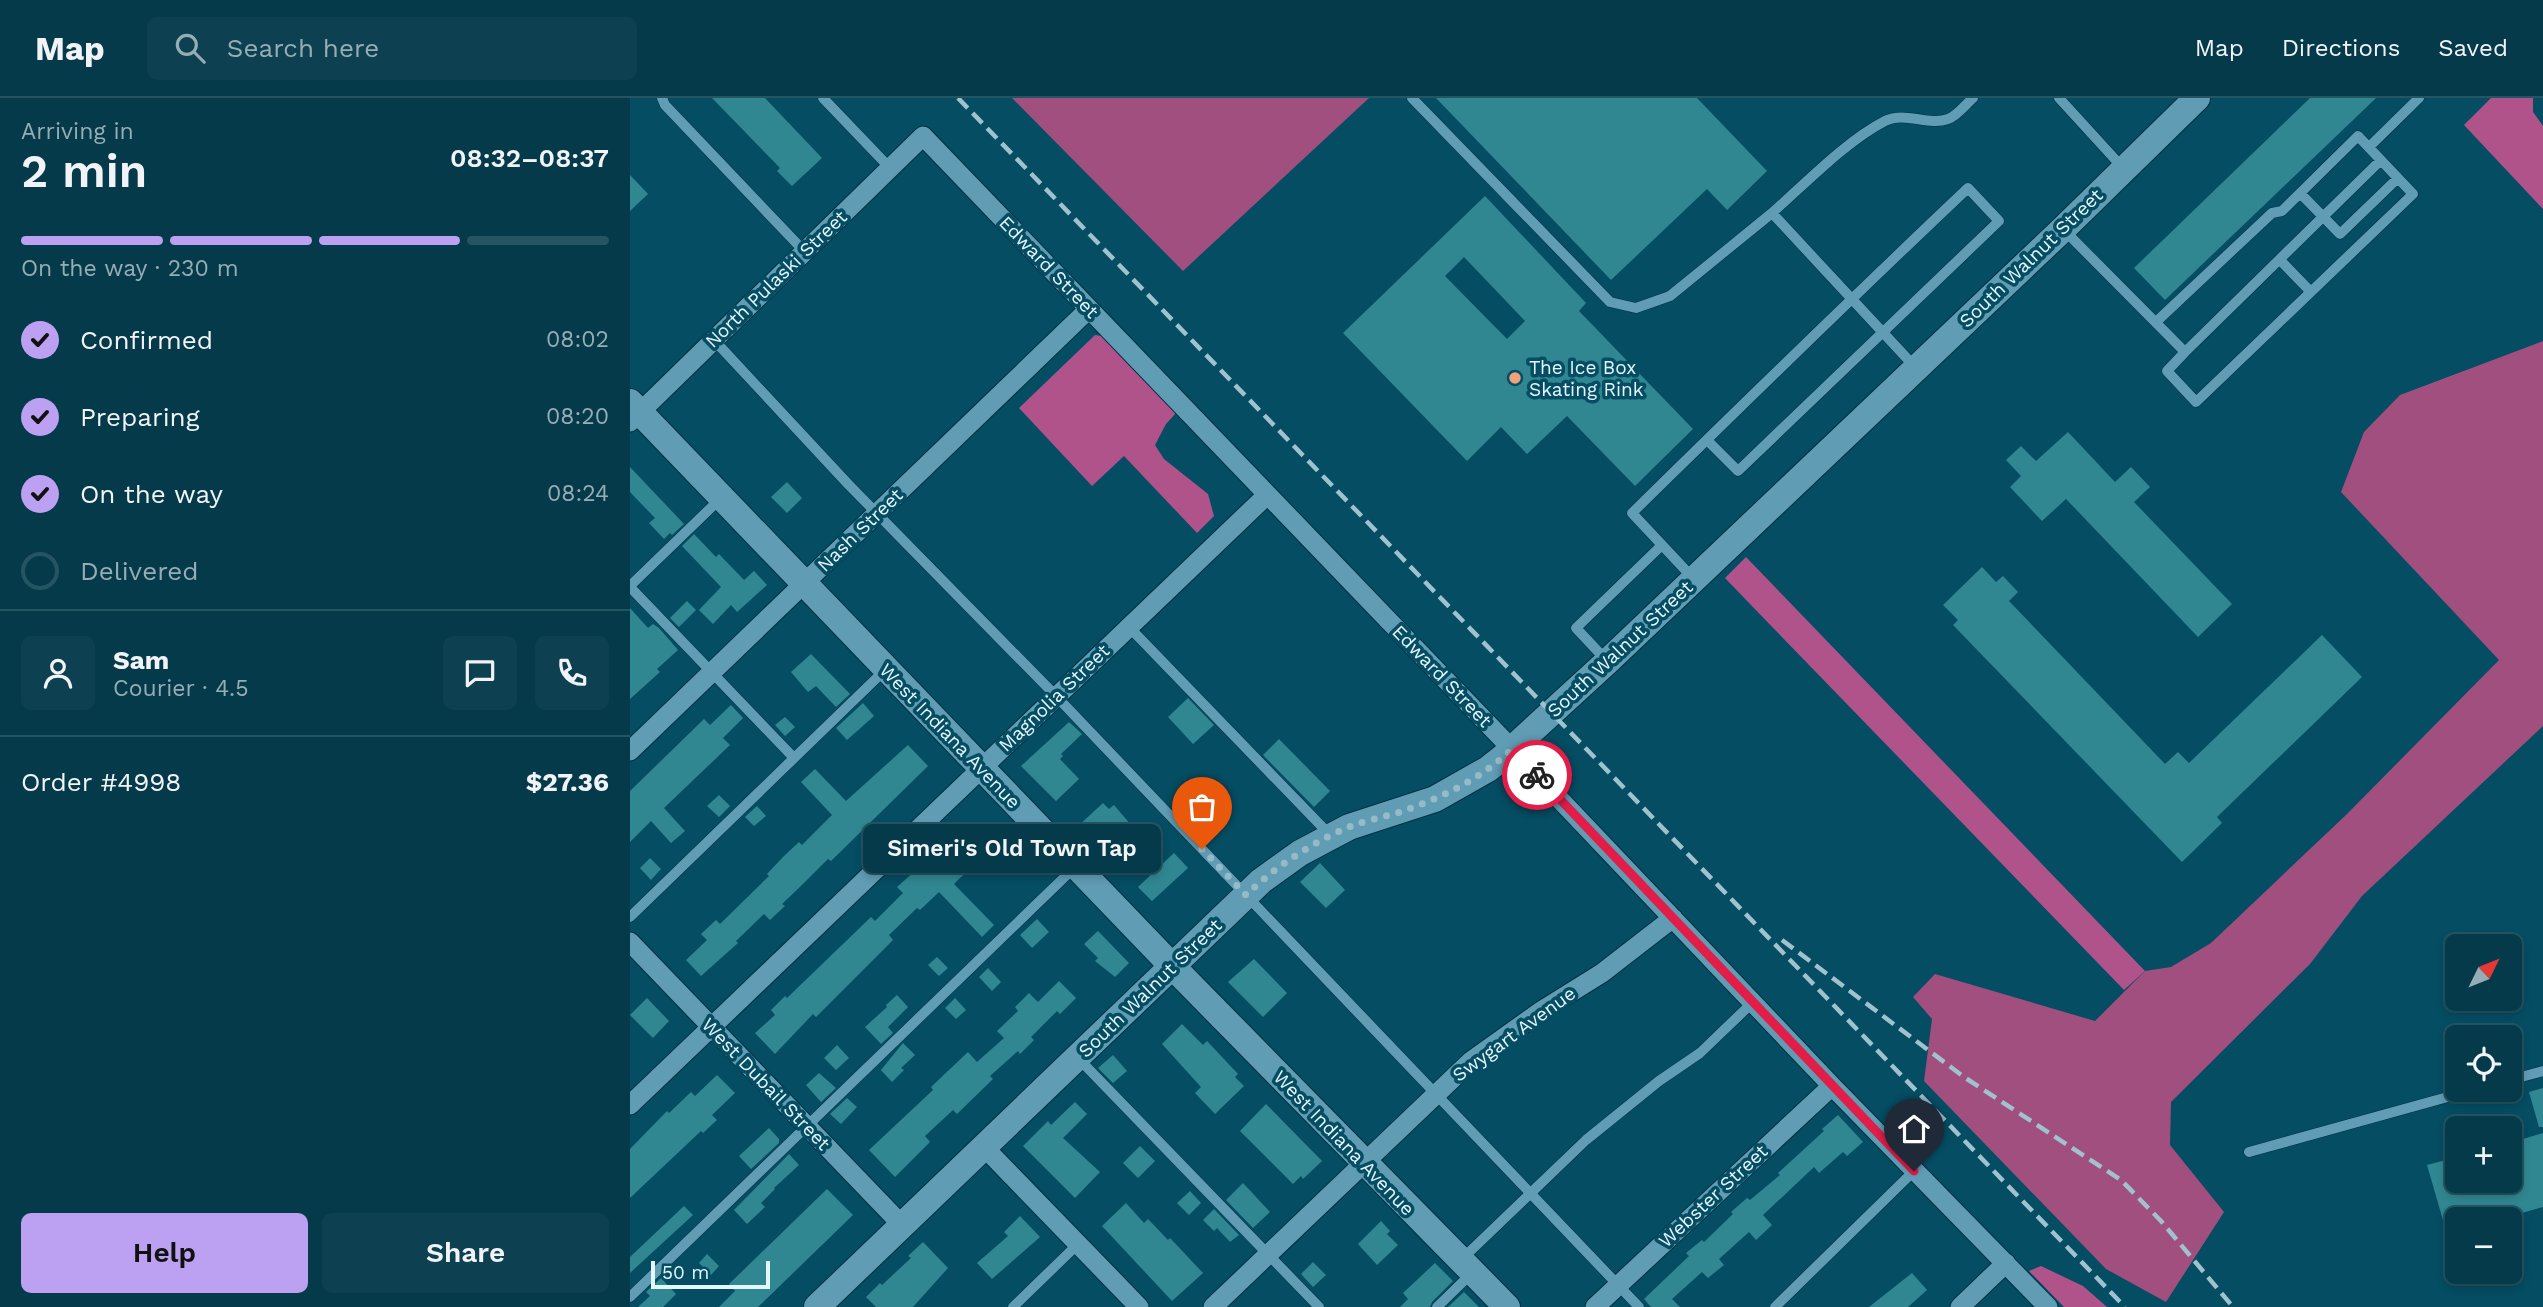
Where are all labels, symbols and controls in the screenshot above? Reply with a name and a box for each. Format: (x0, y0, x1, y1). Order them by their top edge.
search box (147, 17, 637, 80)
text: Map (35, 29, 105, 68)
icon: search (171, 29, 209, 67)
text: Search here (227, 33, 379, 63)
text: Map (2195, 34, 2244, 62)
text: Directions (2282, 34, 2400, 62)
text: Saved (2438, 34, 2508, 62)
text: Arriving in (21, 118, 134, 145)
text: 08:32–08:37 (450, 143, 609, 173)
text: 2 min (21, 144, 147, 198)
street label: South Walnut Street (1955, 184, 2107, 332)
street label: North Pulaski Street (700, 205, 852, 353)
street label: Edward Street (994, 211, 1104, 323)
text: On the way · 230 m (21, 255, 239, 282)
icon: check (21, 321, 59, 359)
text: Confirmed (80, 325, 213, 355)
text: 08:02 (546, 326, 609, 353)
place label: The Ice Box Skating Rink (1529, 356, 1644, 401)
marker: The Ice Box Skating Rink (1507, 370, 1523, 386)
icon: check (21, 398, 59, 436)
text: Preparing (80, 402, 200, 432)
text: 08:20 (546, 403, 609, 430)
icon: check (21, 475, 59, 513)
text: On the way (80, 479, 223, 509)
text: 08:24 (547, 480, 609, 507)
street label: Nash Street (812, 483, 908, 576)
text: Delivered (80, 556, 199, 586)
street label: South Walnut Street (1543, 576, 1697, 722)
street label: Edward Street (1387, 620, 1497, 732)
button: person (21, 636, 95, 710)
button: chat (443, 636, 517, 710)
button: phone (535, 636, 609, 710)
street label: Magnolia Street (994, 639, 1114, 757)
text: Sam (113, 645, 169, 675)
street label: West Indiana Avenue (875, 659, 1025, 813)
text: Courier · 4.5 (113, 675, 249, 702)
courier (1502, 740, 1572, 810)
icon: bike (1518, 756, 1556, 794)
text: Order #4998 (21, 767, 181, 797)
text: $27.36 (526, 767, 609, 797)
pin (1172, 777, 1232, 849)
icon: bag (1183, 788, 1221, 826)
callout: Simeri's Old Town Tap (862, 824, 1160, 874)
text: Simeri's Old Town Tap (887, 835, 1137, 862)
street label: South Walnut Street (1074, 914, 1226, 1062)
north arrow (2445, 934, 2522, 1012)
map controls (2445, 934, 2522, 1284)
street label: Swygart Avenue (1448, 982, 1580, 1086)
street label: West Dubail Street (697, 1013, 835, 1155)
button: locate (2445, 1025, 2522, 1102)
street label: West Indiana Avenue (1269, 1066, 1419, 1220)
pin (1884, 1099, 1944, 1171)
icon: home (1895, 1110, 1933, 1148)
button: + (2445, 1116, 2522, 1193)
street label: Webster Street (1654, 1140, 1772, 1252)
button: − (2445, 1207, 2522, 1284)
button: Help (21, 1213, 308, 1293)
button: Share (322, 1213, 609, 1293)
scale bar (651, 1258, 770, 1290)
text: 50 m (662, 1261, 709, 1284)

